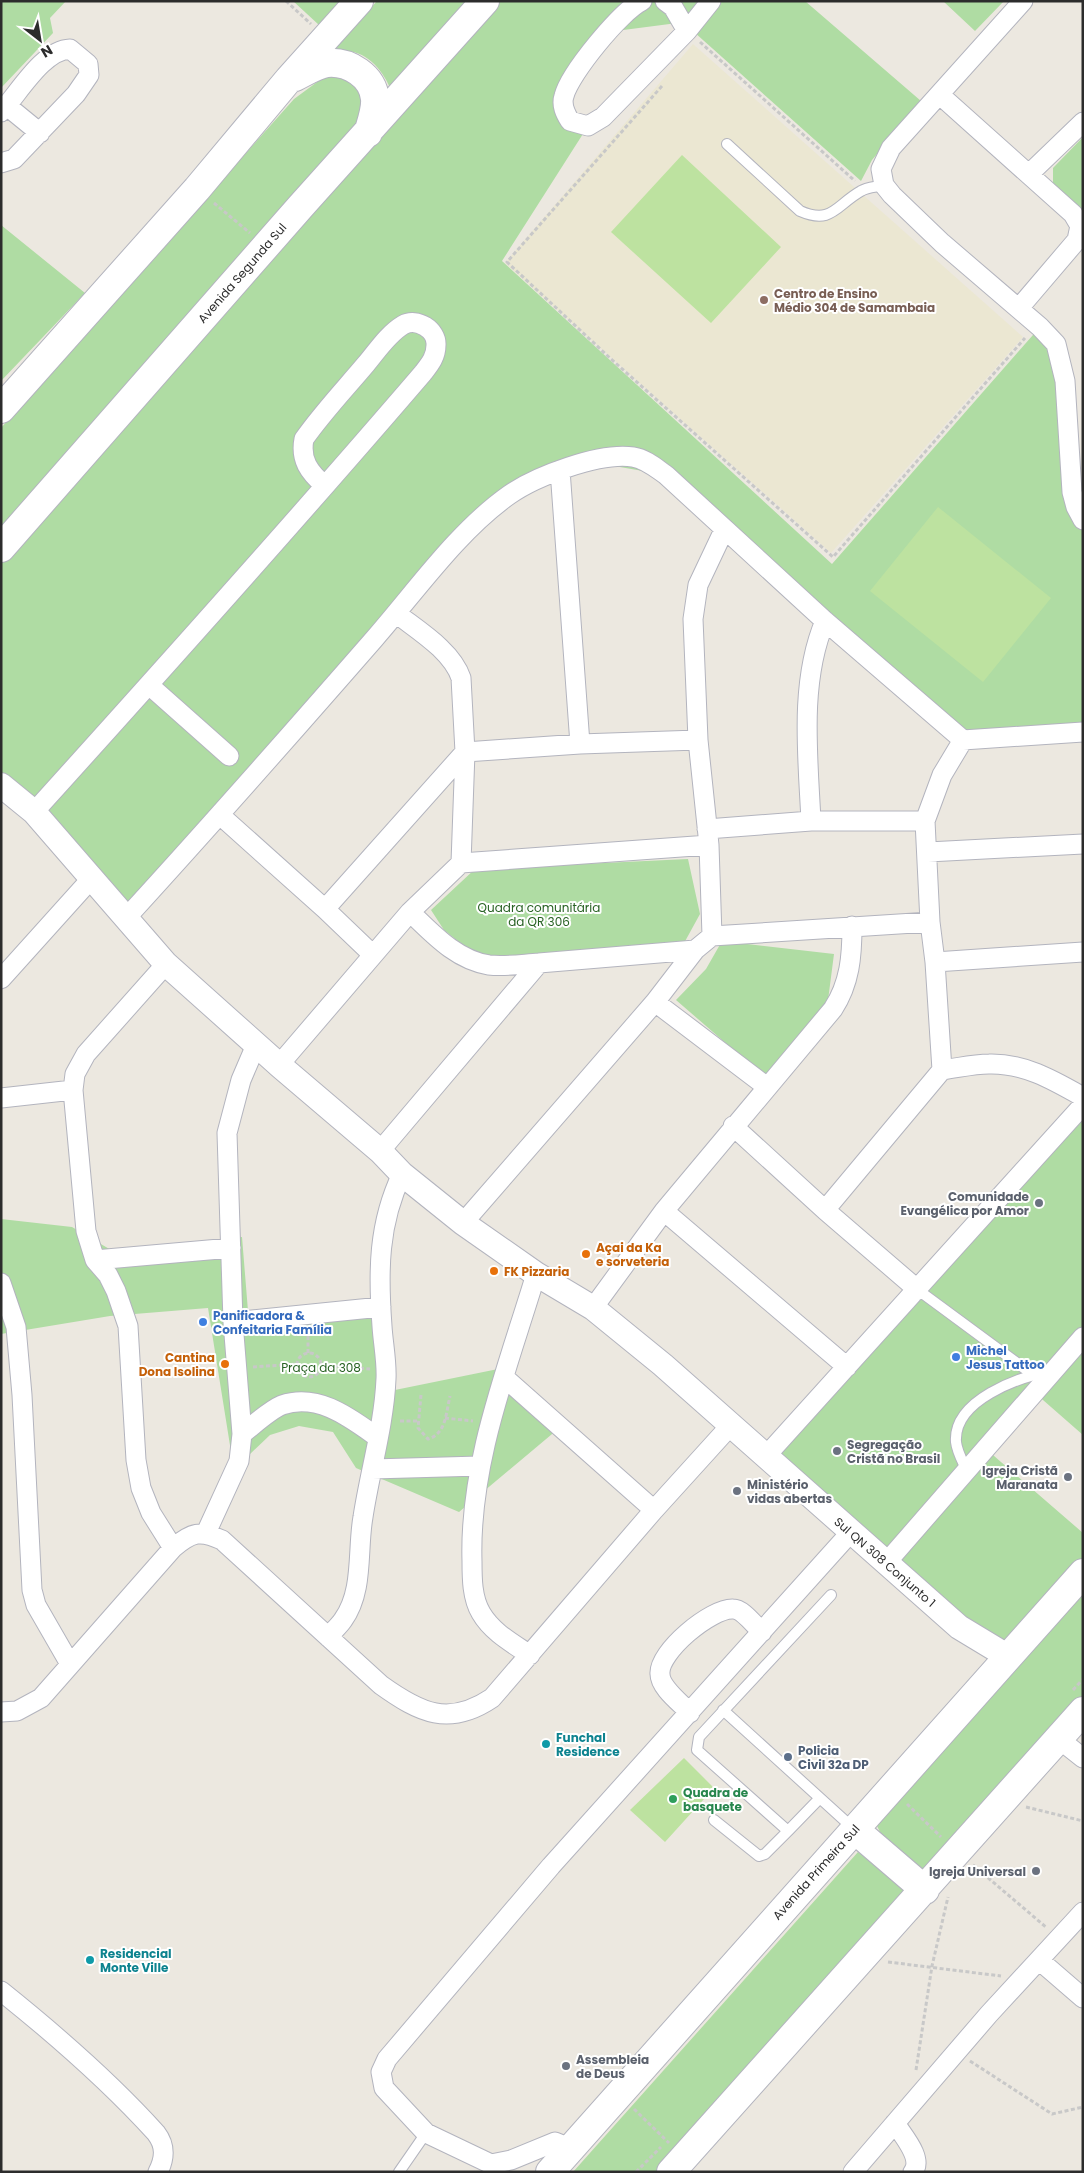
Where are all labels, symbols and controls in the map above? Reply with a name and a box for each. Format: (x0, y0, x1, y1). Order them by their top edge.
north arrow (15, 15, 65, 65)
text: N (37, 40, 56, 62)
street label: Avenida Segunda Sul (194, 219, 290, 327)
place label: Centro de Ensino Médio 304 de Samambaia (774, 285, 935, 316)
marker: Centro de Ensino Médio 304 de Samambaia (758, 294, 770, 306)
park label: Quadra comunitária da QR 306 (478, 899, 600, 930)
place label: Comunidade Evangélica por Amor (900, 1188, 1030, 1219)
marker: Comunidade Evangélica por Amor (1033, 1197, 1045, 1209)
place label: Açai da Ka e sorveteria (596, 1239, 669, 1270)
marker: Açai da Ka e sorveteria (580, 1248, 592, 1260)
place label: FK Pizzaria (504, 1263, 569, 1280)
marker: FK Pizzaria (488, 1265, 500, 1277)
place label: Panificadora & Confeitaria Família (213, 1307, 332, 1338)
marker: Panificadora & Confeitaria Família (197, 1316, 209, 1328)
place label: Michel Jesus Tattoo (966, 1342, 1045, 1373)
place label: Cantina Dona Isolina (139, 1349, 215, 1380)
marker: Michel Jesus Tattoo (950, 1351, 962, 1363)
marker: Cantina Dona Isolina (219, 1358, 231, 1370)
park label: Praça da 308 (281, 1359, 361, 1376)
place label: Segregação Cristã no Brasil (847, 1436, 940, 1467)
marker: Segregação Cristã no Brasil (831, 1445, 843, 1457)
place label: Igreja Cristã Maranata (982, 1462, 1058, 1493)
marker: Igreja Cristã Maranata (1062, 1471, 1074, 1483)
place label: Ministério vidas abertas (747, 1476, 832, 1507)
marker: Ministério vidas abertas (731, 1485, 743, 1497)
street label: Sul QN 308 Conjunto 1 (831, 1513, 939, 1611)
place label: Funchal Residence (556, 1729, 620, 1760)
marker: Funchal Residence (540, 1738, 552, 1750)
place label: Policia Civil 32a DP (798, 1742, 869, 1773)
marker: Policia Civil 32a DP (782, 1751, 794, 1763)
place label: Quadra de basquete (683, 1784, 749, 1815)
marker: Quadra de basquete (667, 1793, 679, 1805)
street label: Avenida Primeira Sul (769, 1821, 863, 1923)
place label: Igreja Universal (929, 1863, 1026, 1880)
marker: Igreja Universal (1030, 1865, 1042, 1877)
place label: Residencial Monte Ville (100, 1945, 172, 1976)
marker: Residencial Monte Ville (84, 1954, 96, 1966)
place label: Assembleia de Deus (576, 2051, 649, 2082)
marker: Assembleia de Deus (560, 2060, 572, 2072)

